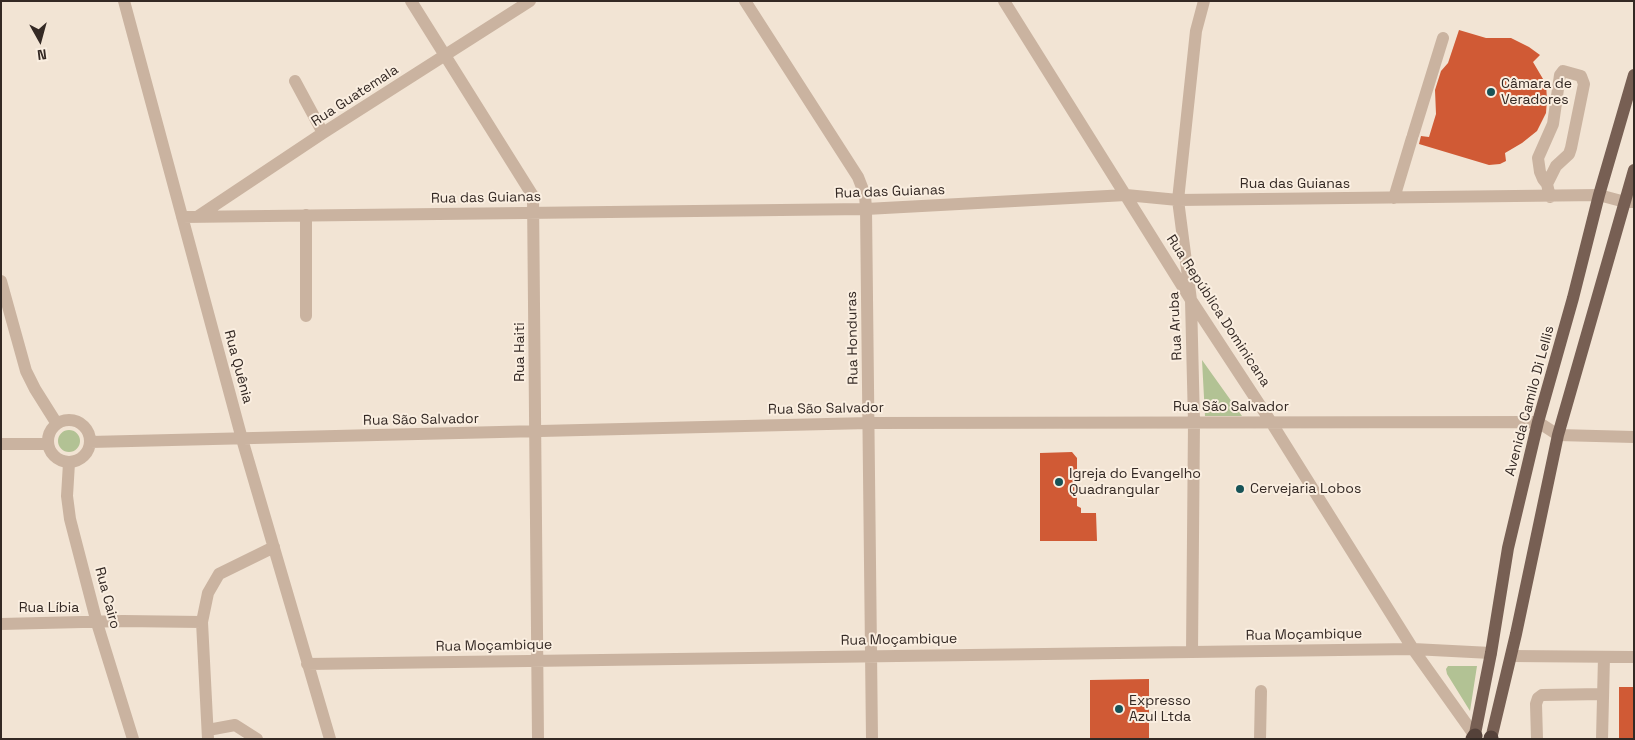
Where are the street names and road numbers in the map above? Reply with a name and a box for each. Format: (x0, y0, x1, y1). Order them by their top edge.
street label: Rua Guatemala (308, 62, 402, 130)
street label: Rua das Guianas (1240, 176, 1350, 192)
street label: Rua das Guianas (835, 182, 945, 202)
street label: Rua das Guianas (431, 189, 541, 207)
street label: Rua República Dominicana (1162, 232, 1274, 390)
street label: Rua Honduras (844, 291, 862, 385)
street label: Rua Aruba (1166, 291, 1186, 361)
street label: Rua Haiti (512, 322, 528, 382)
street label: Avenida Camilo Di Lellis (1502, 324, 1558, 478)
street label: Rua Quênia (220, 328, 256, 406)
street label: Rua São Salvador (1173, 399, 1289, 415)
street label: Rua São Salvador (768, 400, 884, 418)
street label: Rua São Salvador (363, 411, 479, 429)
street label: Rua Cairo (91, 565, 123, 631)
street label: Rua Líbia (19, 600, 79, 616)
street label: Rua Moçambique (1246, 626, 1362, 644)
street label: Rua Moçambique (841, 631, 957, 649)
street label: Rua Moçambique (436, 637, 552, 655)

